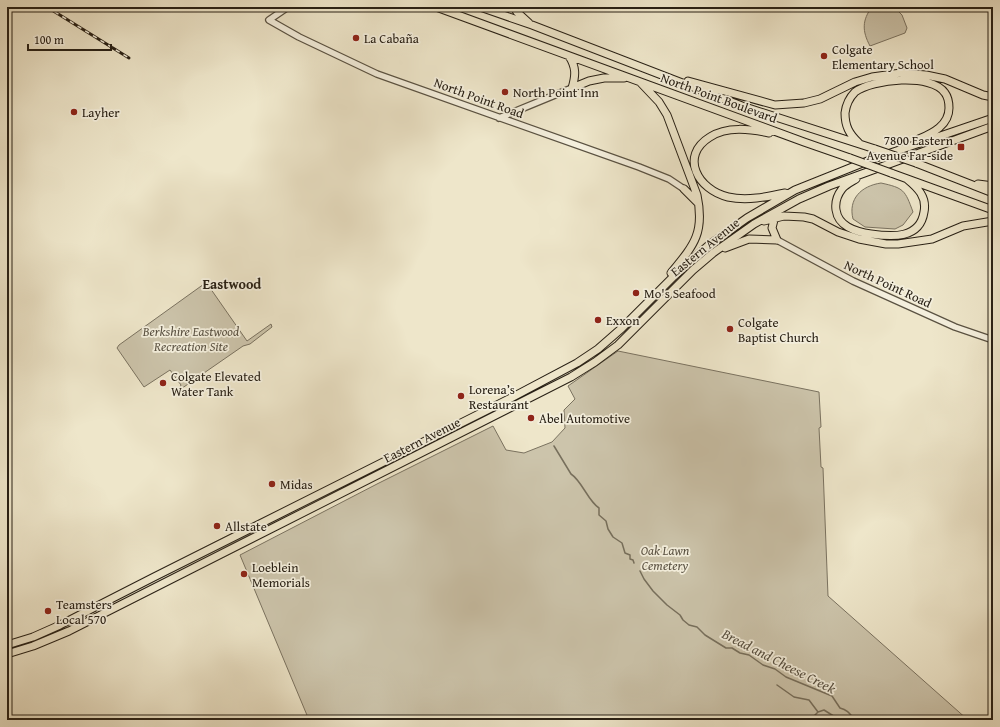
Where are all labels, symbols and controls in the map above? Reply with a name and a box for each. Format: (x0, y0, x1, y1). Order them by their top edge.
scale bar (28, 26, 111, 52)
place label: La Cabaña (364, 29, 420, 48)
text: 100 m (34, 31, 64, 48)
marker: La Cabaña (351, 33, 361, 43)
place label: Colgate Elementary School (832, 40, 934, 74)
marker: Colgate Elementary School (819, 51, 829, 61)
street label: North Point Boulevard (658, 68, 780, 128)
street label: North Point Road (431, 73, 527, 123)
place label: North Point Inn (513, 83, 600, 102)
marker: North Point Inn (500, 87, 510, 97)
place label: Layher (82, 103, 120, 122)
marker: Layher (69, 107, 79, 117)
place label: 7800 Eastern Avenue Far-side (867, 131, 954, 165)
marker: 7800 Eastern Avenue Far-side (956, 142, 966, 152)
street label: Eastern Avenue (666, 213, 744, 281)
street label: North Point Road (841, 255, 935, 313)
district label: Eastwood (203, 274, 261, 294)
place label: Mo's Seafood (644, 284, 716, 303)
marker: Mo's Seafood (631, 288, 641, 298)
place label: Exxon (606, 311, 640, 330)
place label: Colgate Baptist Church (738, 313, 820, 347)
marker: Exxon (593, 315, 603, 325)
park label: Berkshire Eastwood Recreation Site (142, 322, 239, 356)
marker: Colgate Baptist Church (725, 324, 735, 334)
place label: Colgate Elevated Water Tank (171, 367, 261, 401)
marker: Colgate Elevated Water Tank (158, 378, 168, 388)
place label: Lorena’s Restaurant (469, 380, 529, 414)
marker: Lorena’s Restaurant (456, 391, 466, 401)
place label: Abel Automotive (539, 409, 630, 428)
street label: Eastern Avenue (380, 412, 464, 468)
marker: Abel Automotive (526, 413, 536, 423)
place label: Midas (280, 475, 313, 494)
marker: Midas (267, 479, 277, 489)
place label: Allstate (225, 517, 267, 536)
marker: Allstate (212, 521, 222, 531)
park label: Oak Lawn Cemetery (641, 541, 690, 575)
place label: Loeblein Memorials (252, 558, 310, 592)
marker: Loeblein Memorials (239, 569, 249, 579)
place label: Teamsters Local 570 (56, 595, 112, 629)
marker: Teamsters Local 570 (43, 606, 53, 616)
water label: Bread and Cheese Creek (718, 623, 840, 699)

